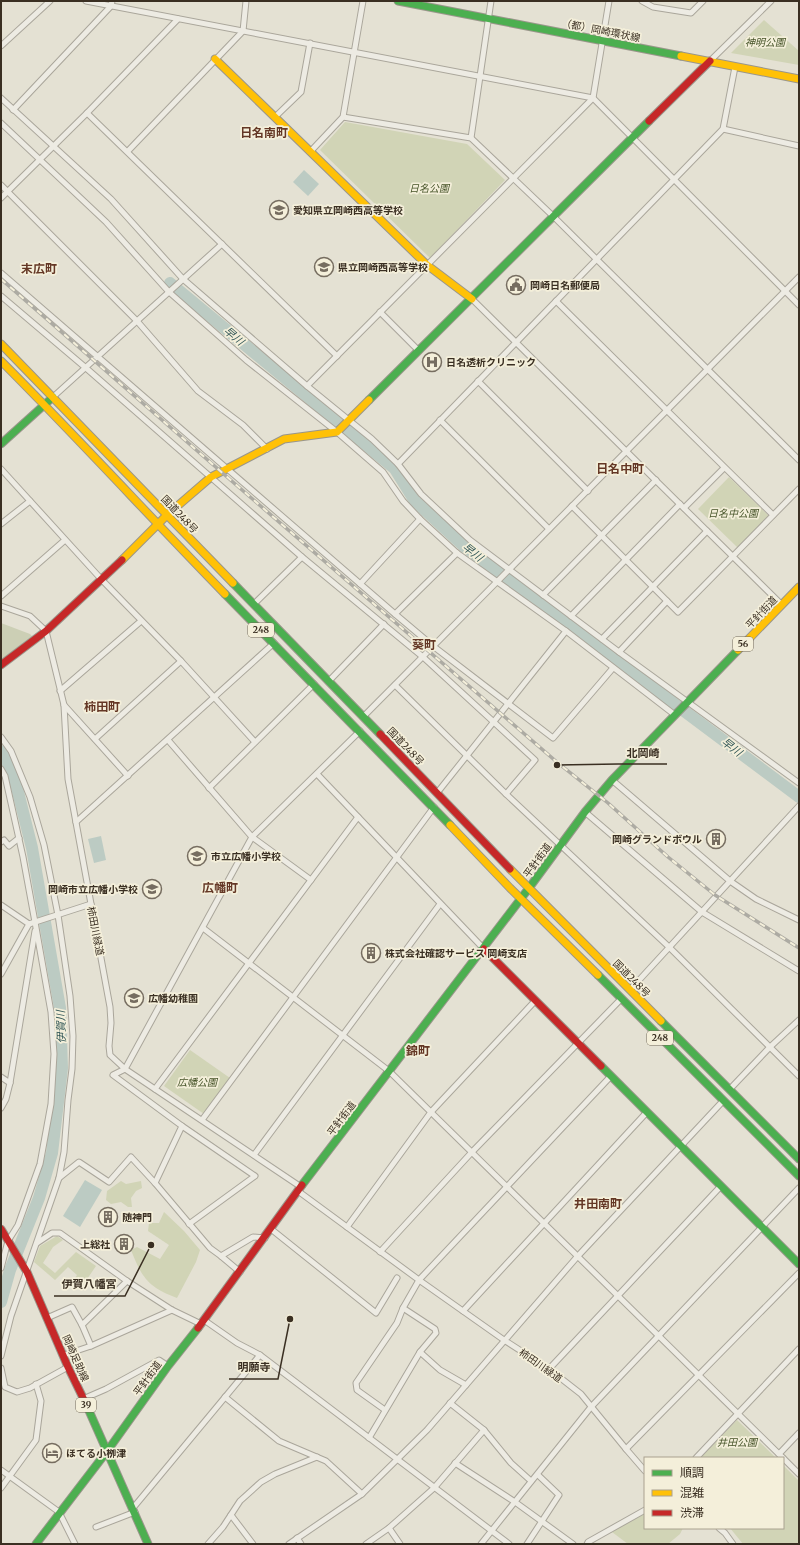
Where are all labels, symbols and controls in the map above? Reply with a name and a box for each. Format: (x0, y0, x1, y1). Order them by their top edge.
street label: （都）岡崎環状線 (560, 16, 641, 45)
park label: 神明公園 (745, 36, 787, 49)
district label: 日名南町 (240, 125, 288, 140)
park label: 日名公園 (409, 182, 451, 195)
school or university icon: 愛知県立岡崎西高等学校 (268, 199, 290, 221)
place label: 愛知県立岡崎西高等学校 (293, 204, 403, 217)
school or university icon: 県立岡崎西高等学校 (313, 256, 335, 278)
district label: 末広町 (21, 261, 57, 276)
place label: 県立岡崎西高等学校 (338, 261, 428, 274)
public building icon: 岡崎日名郵便局 (505, 274, 527, 296)
place label: 岡崎日名郵便局 (530, 279, 600, 292)
water label: 早川 (221, 324, 248, 349)
hospital icon: 日名透析クリニック (421, 351, 443, 373)
place label: 日名透析クリニック (446, 356, 536, 369)
district label: 日名中町 (596, 461, 644, 476)
street label: 国道248号 (158, 493, 201, 536)
park label: 日名中公園 (708, 507, 760, 520)
water label: 早川 (460, 540, 487, 565)
street label: 平針街道 (743, 593, 780, 631)
road number: 248 (248, 623, 274, 637)
district label: 葵町 (412, 637, 436, 652)
road number: 56 (733, 637, 753, 651)
district label: 柿田町 (84, 699, 120, 714)
street label: 国道248号 (384, 725, 427, 768)
water label: 早川 (719, 735, 746, 760)
callout: 北岡崎 (618, 741, 667, 764)
text: 北岡崎 (627, 746, 660, 760)
building icon: 岡崎グランドボウル (705, 828, 727, 850)
place label: 岡崎グランドボウル (612, 833, 702, 846)
street label: 平針街道 (520, 840, 554, 880)
school or university icon: 市立広幡小学校 (186, 845, 208, 867)
place label: 市立広幡小学校 (211, 850, 281, 863)
school or university icon: 岡崎市立広幡小学校 (141, 878, 163, 900)
district label: 広幡町 (202, 880, 238, 895)
place label: 岡崎市立広幡小学校 (48, 883, 138, 896)
street label: 柿田川緑道 (84, 905, 107, 957)
building icon: 株式会社確認サービス 岡崎支店 (360, 942, 382, 964)
place label: 株式会社確認サービス 岡崎支店 (385, 947, 527, 960)
street label: 国道248号 (610, 957, 653, 1000)
school or university icon: 広幡幼稚園 (123, 987, 145, 1009)
place label: 広幡幼稚園 (148, 992, 198, 1005)
water label: 伊賀川 (53, 1009, 69, 1044)
road number: 248 (647, 1031, 673, 1045)
district label: 錦町 (405, 1043, 430, 1058)
park label: 広幡公園 (177, 1076, 219, 1089)
street label: 平針街道 (324, 1098, 359, 1138)
district label: 井田南町 (574, 1196, 622, 1211)
building icon: 随神門 (97, 1206, 119, 1228)
place label: 随神門 (122, 1211, 152, 1224)
building icon: 上総社 (113, 1233, 135, 1255)
place label: 上総社 (80, 1238, 111, 1251)
callout: 伊賀八幡宮 (54, 1273, 125, 1296)
text: 伊賀八幡宮 (62, 1277, 117, 1291)
street label: 岡崎足助線 (59, 1333, 92, 1384)
street label: 柿田川緑道 (517, 1346, 565, 1385)
callout: 明願寺 (229, 1356, 278, 1379)
street label: 平針街道 (130, 1358, 164, 1398)
text: 明願寺 (238, 1360, 271, 1374)
road number: 39 (76, 1398, 96, 1412)
park label: 井田公園 (717, 1436, 759, 1449)
hotel icon: ほてる小栁津 (41, 1442, 63, 1464)
place label: ほてる小栁津 (66, 1447, 126, 1460)
legend (644, 1457, 784, 1529)
text: 順調 (680, 1465, 704, 1480)
text: 混雑 (680, 1485, 704, 1500)
text: 渋滞 (680, 1505, 704, 1520)

